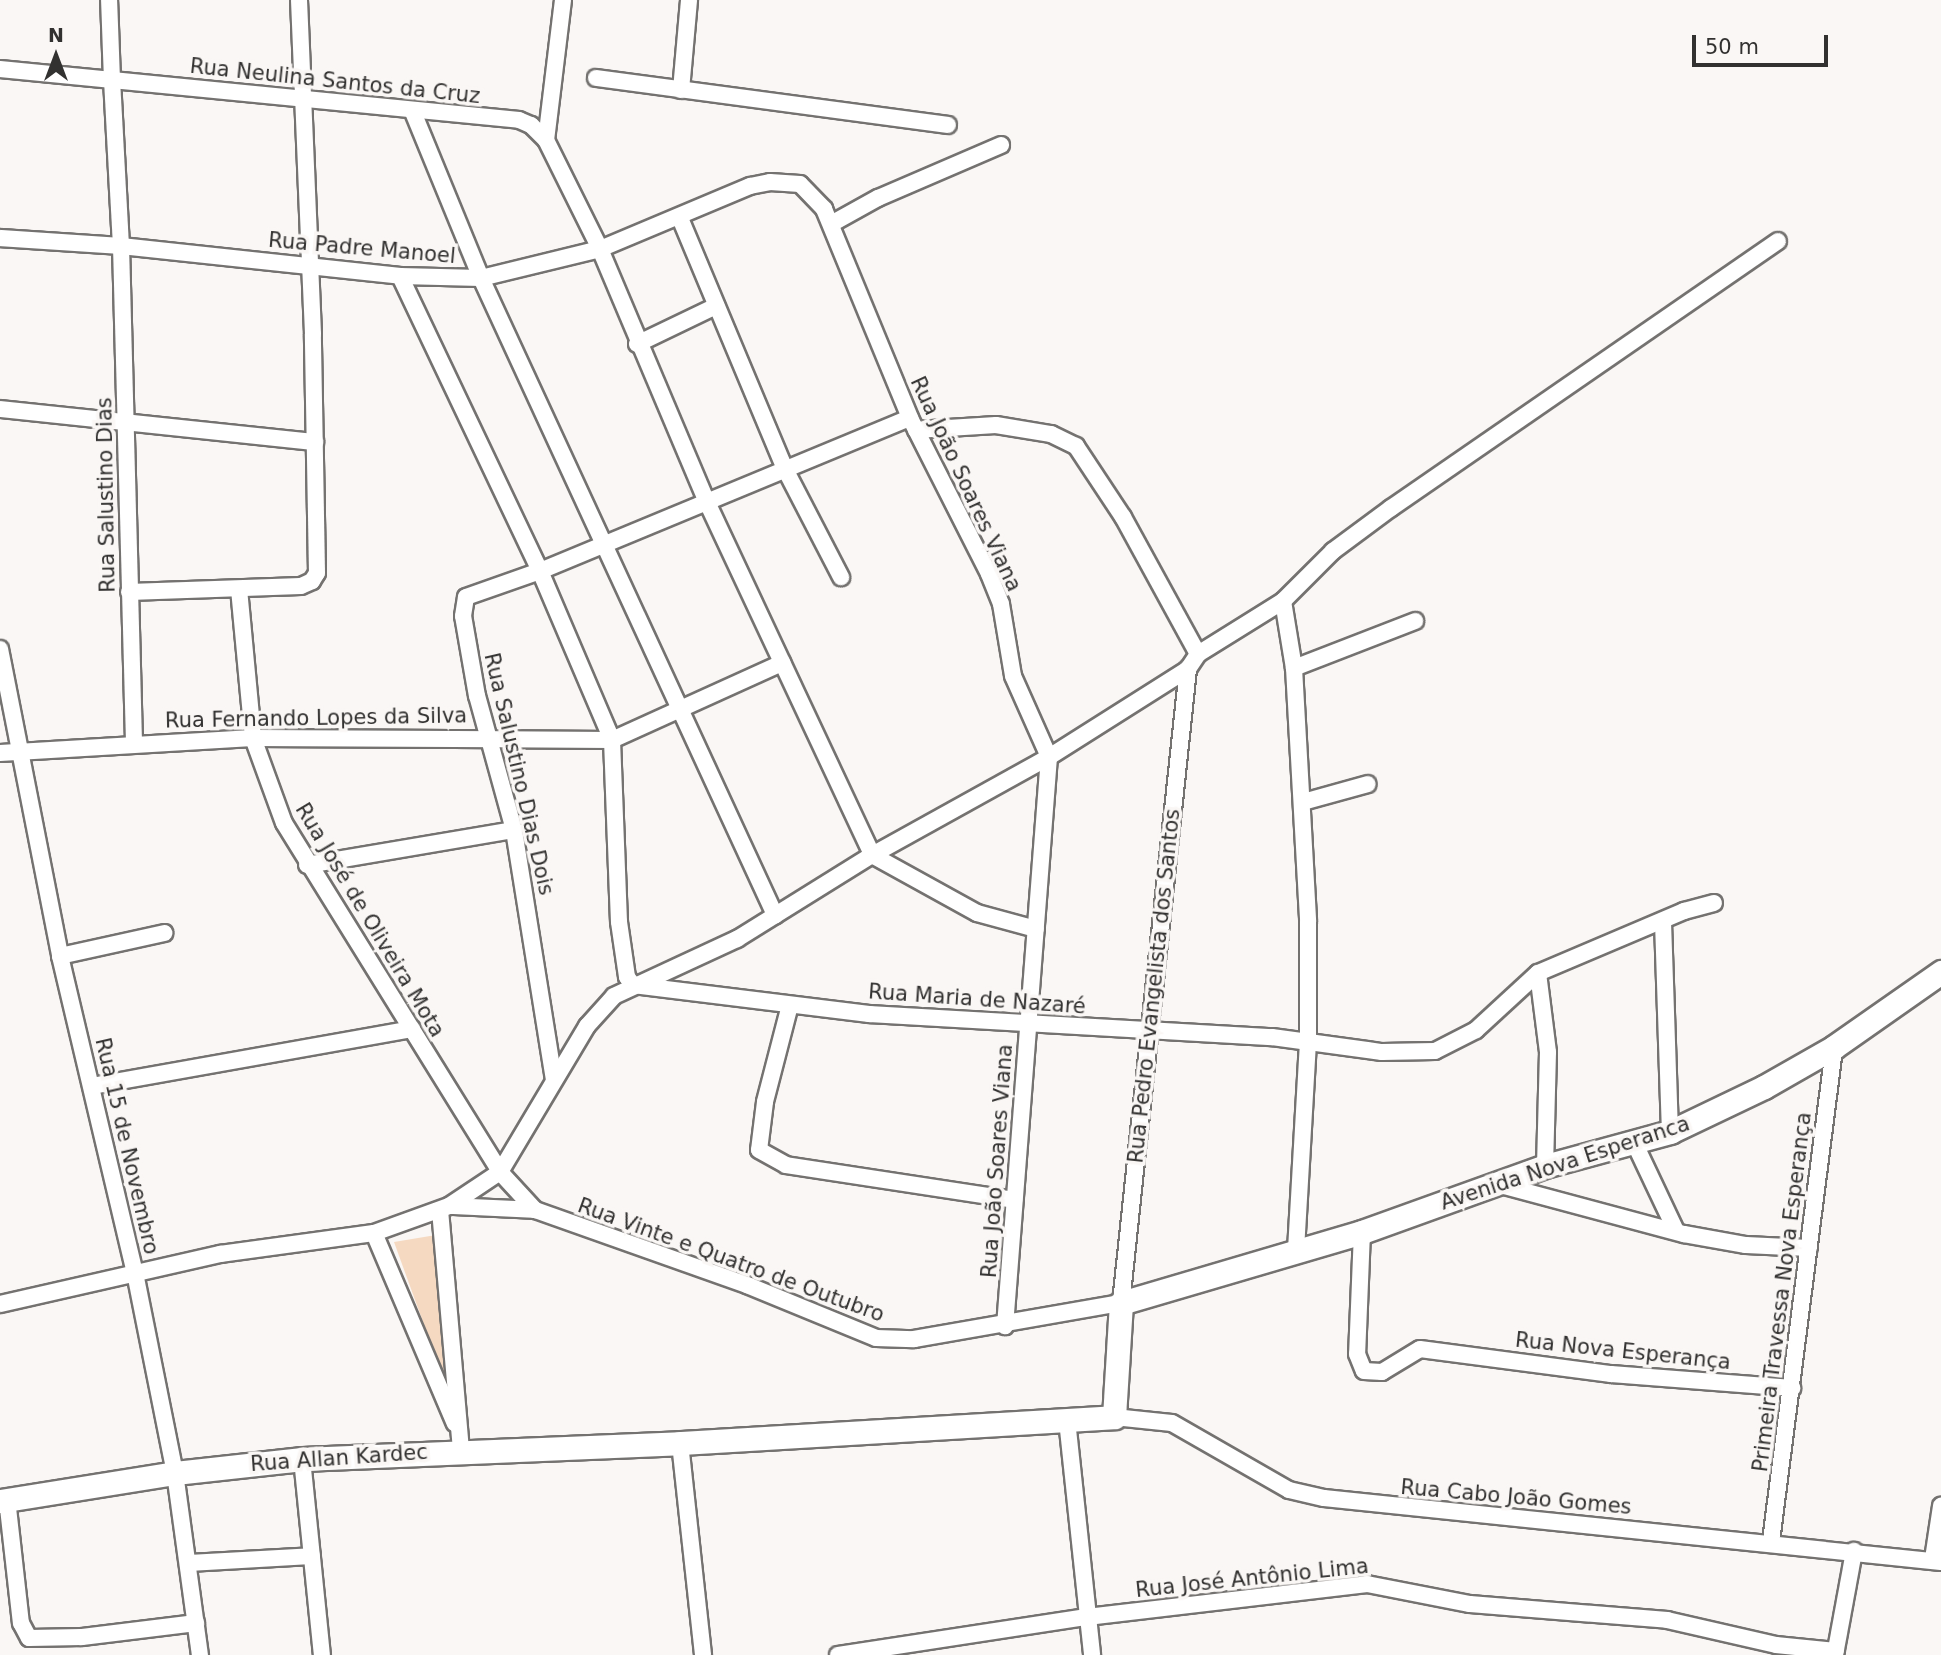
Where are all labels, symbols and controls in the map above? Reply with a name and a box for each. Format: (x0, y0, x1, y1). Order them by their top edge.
north arrow (21, 21, 91, 91)
scale bar (1696, 21, 1832, 65)
text: N (48, 24, 64, 46)
text: 50 m (1705, 35, 1759, 59)
street label: Rua Neulina Santos da Cruz (189, 53, 481, 109)
street label: Rua Padre Manoel (267, 227, 457, 269)
street label: Rua João Soares Viana (905, 372, 1027, 596)
street label: Rua Salustino Dias (92, 397, 120, 593)
street label: Rua Salustino Dias Dois (479, 650, 559, 898)
street label: Rua Fernando Lopes da Silva (165, 703, 467, 733)
street label: Rua José de Oliveira Mota (290, 798, 450, 1042)
street label: Rua Pedro Evangelista dos Santos (1123, 808, 1185, 1164)
street label: Rua Maria de Nazaré (867, 979, 1087, 1019)
street label: Rua 15 de Novembro (90, 1035, 164, 1257)
street label: Rua João Soares Viana (976, 1043, 1018, 1279)
street label: Avenida Nova Esperanca (1437, 1111, 1693, 1215)
street label: Primeira Travessa Nova Esperança (1747, 1111, 1817, 1473)
street label: Rua Vinte e Quatro de Outubro (574, 1193, 888, 1327)
street label: Rua Nova Esperança (1514, 1327, 1732, 1375)
street label: Rua Allan Kardec (249, 1439, 429, 1477)
street label: Rua Cabo João Gomes (1399, 1474, 1633, 1520)
street label: Rua José Antônio Lima (1134, 1553, 1370, 1603)

